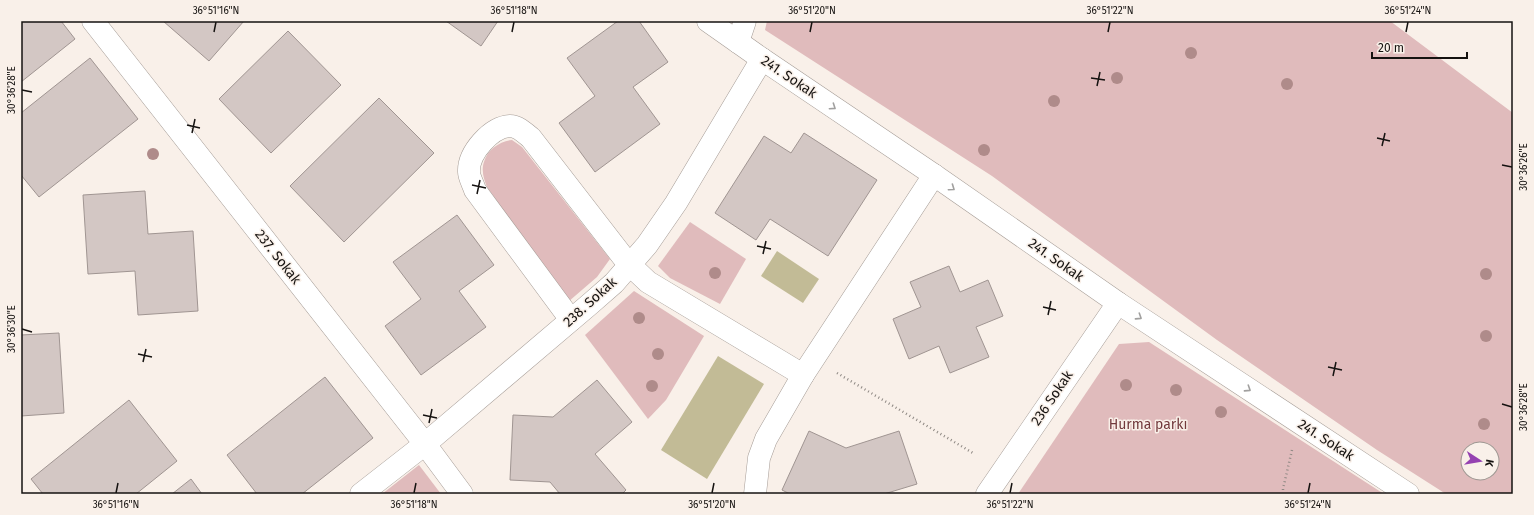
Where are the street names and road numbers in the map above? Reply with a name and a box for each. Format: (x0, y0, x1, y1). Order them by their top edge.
street label: 241. Sokak (758, 52, 821, 102)
street label: 237. Sokak (251, 226, 305, 288)
street label: 241. Sokak (1025, 235, 1088, 286)
street label: 238. Sokak (560, 273, 621, 330)
street label: 236 Sokak (1027, 367, 1077, 429)
street label: 241. Sokak (1295, 415, 1358, 465)

